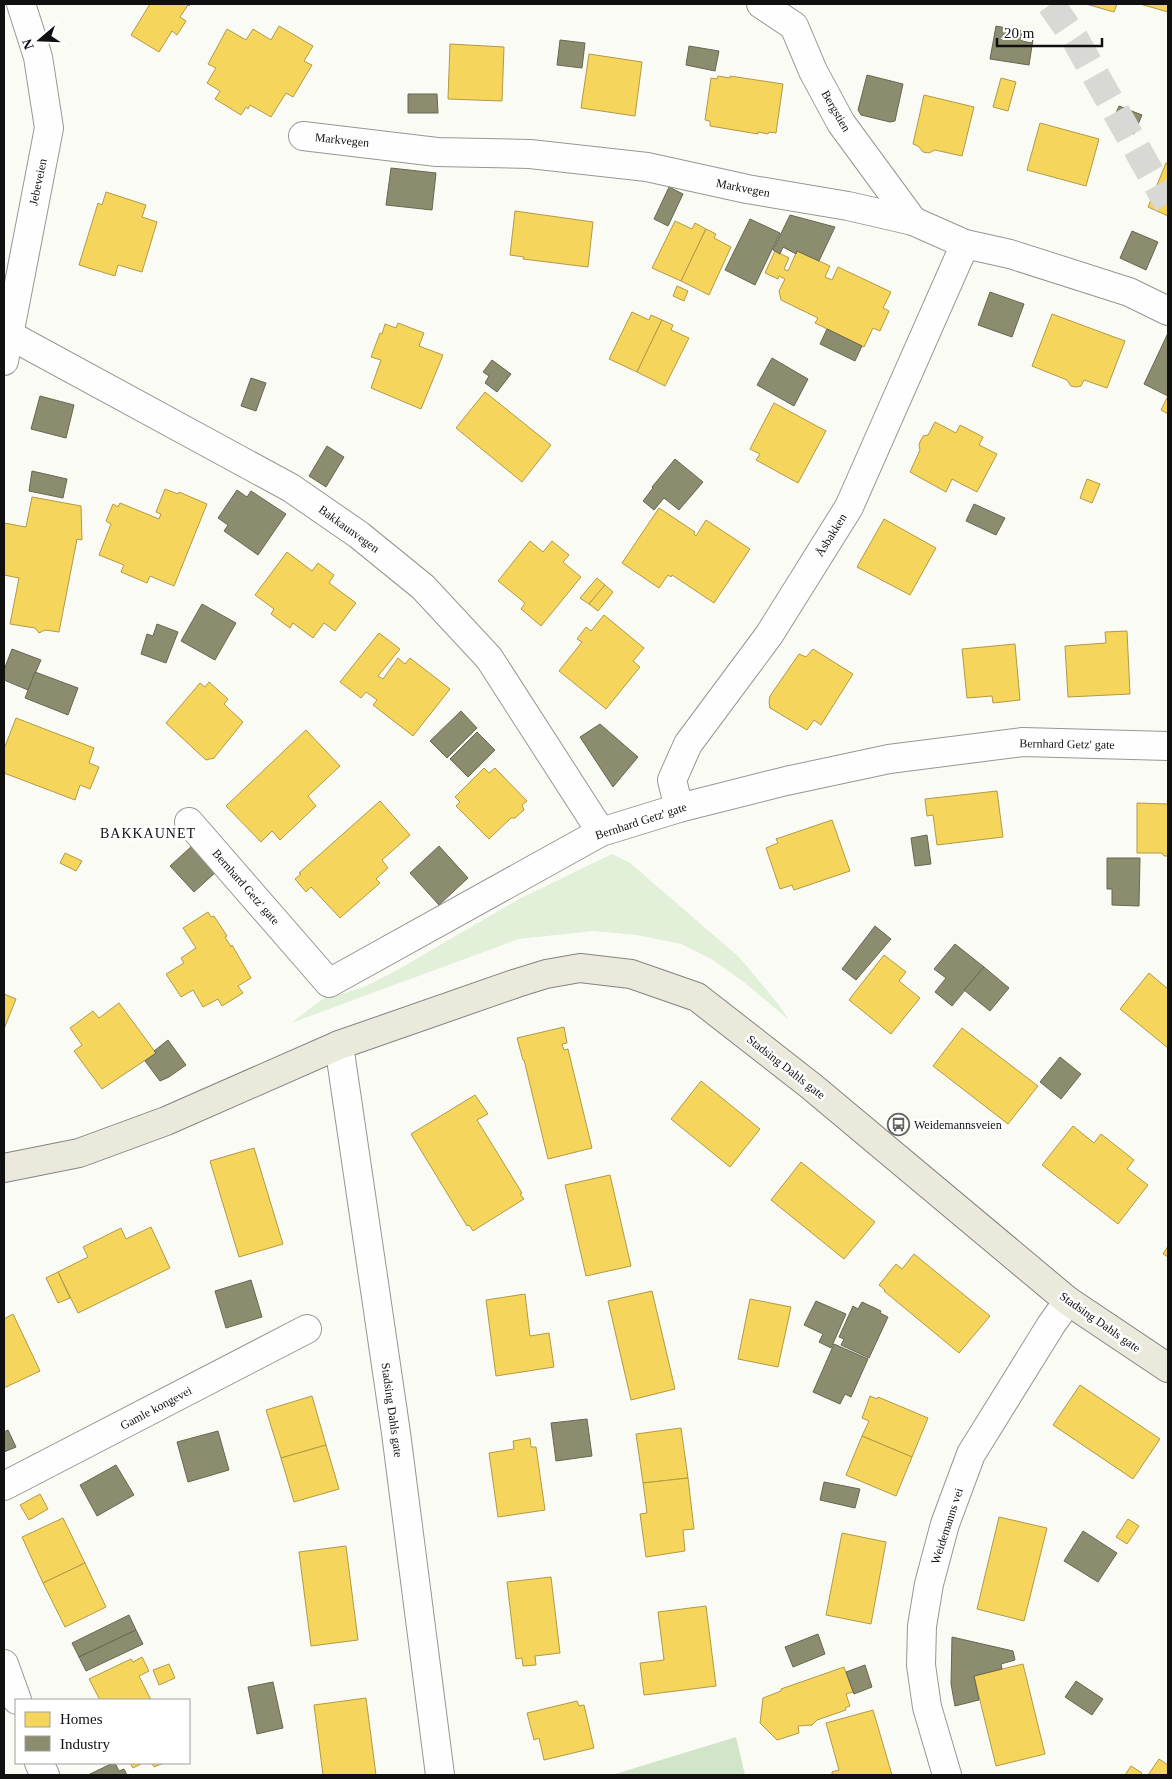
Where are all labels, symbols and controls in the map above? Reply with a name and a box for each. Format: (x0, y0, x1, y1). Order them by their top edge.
north arrow (15, 15, 65, 65)
scale bar (997, 15, 1102, 47)
text: 20 m (1004, 25, 1035, 41)
text: N (19, 37, 37, 51)
street label: Bergstien (818, 88, 854, 134)
street label: Markvegen (314, 130, 370, 150)
street label: Jebeveien (26, 157, 50, 207)
street label: Markvegen (715, 176, 771, 200)
street label: Bakkaunvegen (316, 502, 382, 556)
street label: Åsbakken (812, 511, 850, 559)
street label: Bernhard Getz' gate (1019, 736, 1115, 752)
street label: Bernhard Getz' gate (593, 800, 689, 842)
district label: BAKKAUNET (100, 826, 196, 841)
street label: Bernhard Getz' gate (209, 846, 283, 928)
street label: Stadsing Dahls gate (744, 1032, 828, 1102)
bus stop icon: Weidemannsveien (886, 1113, 910, 1137)
place label: Weidemannsveien (914, 1118, 1002, 1132)
street label: Stadsing Dahls gate (1057, 1289, 1143, 1355)
street label: Stadsing Dahls gate (378, 1362, 406, 1458)
street label: Gamle kongevei (118, 1383, 195, 1433)
street label: Weidemanns vei (928, 1485, 966, 1566)
legend (15, 1699, 190, 1764)
text: Homes (60, 1711, 103, 1727)
text: Industry (60, 1736, 110, 1752)

